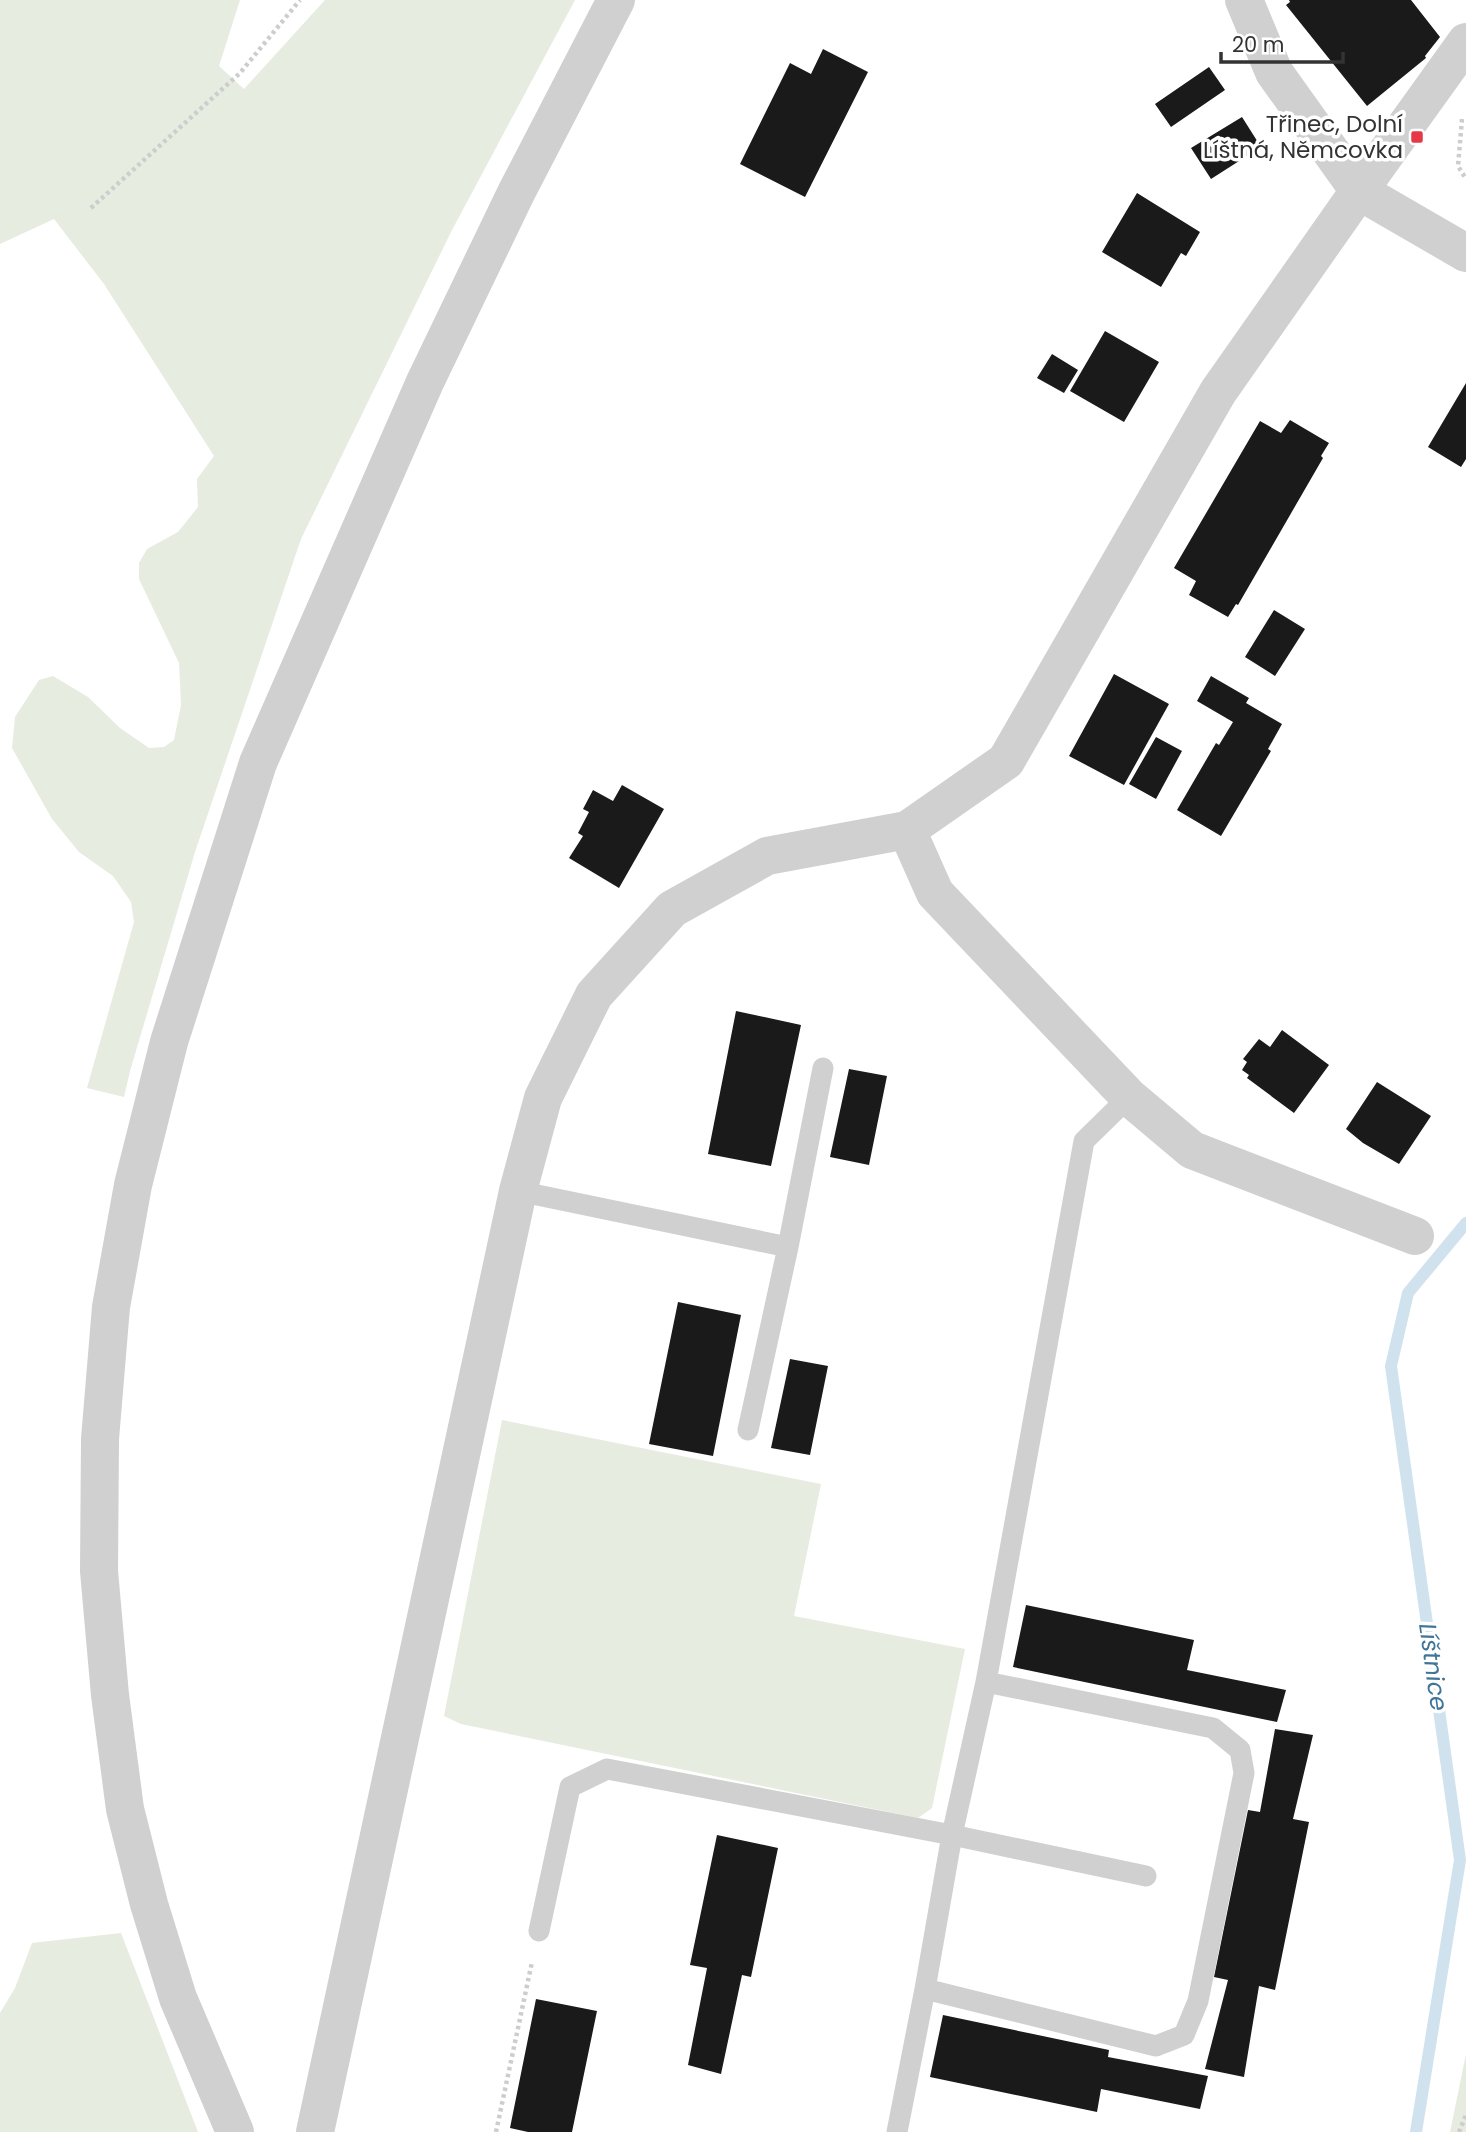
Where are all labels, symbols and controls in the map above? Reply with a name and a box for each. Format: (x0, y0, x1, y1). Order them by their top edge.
scale bar (1221, 21, 1344, 65)
text: 20 m (1232, 30, 1285, 59)
place label: Třinec, Dolní Líštná, Němcovka (1203, 108, 1403, 166)
marker: Třinec, Dolní Líštná, Němcovka (1409, 129, 1425, 145)
water label: Líštnice (1411, 1621, 1456, 1713)

